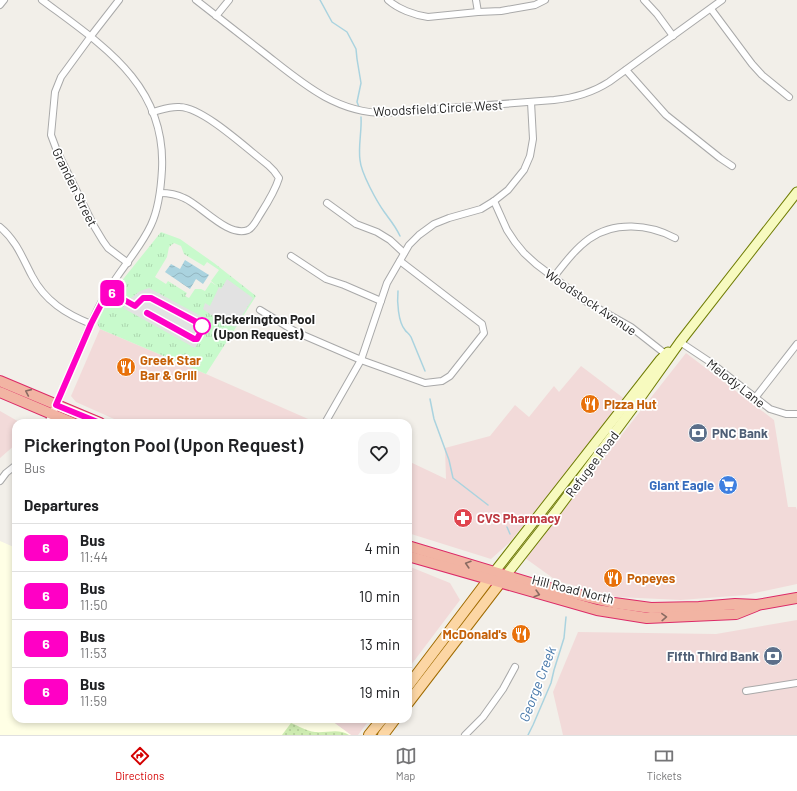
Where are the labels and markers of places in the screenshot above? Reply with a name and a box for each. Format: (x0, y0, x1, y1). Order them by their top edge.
place label: Pickerington Pool (Upon Request) (213, 311, 315, 342)
marker: Pickerington Pool (Upon Request) (193, 317, 211, 335)
place label: Greek Star Bar & Grill (140, 352, 201, 383)
restaurant icon: Greek Star Bar & Grill (115, 356, 137, 378)
restaurant icon: Pizza Hut (579, 393, 601, 415)
place label: Pizza Hut (604, 396, 657, 412)
bank icon: PNC Bank (687, 422, 709, 444)
place label: PNC Bank (712, 425, 768, 441)
supermarket icon: Giant Eagle (717, 474, 739, 496)
place label: Giant Eagle (649, 477, 714, 493)
pharmacy icon: CVS Pharmacy (452, 507, 474, 529)
place label: CVS Pharmacy (477, 510, 561, 526)
restaurant icon: Popeyes (602, 567, 624, 589)
place label: Popeyes (627, 570, 676, 586)
restaurant icon: McDonald's (510, 623, 532, 645)
place label: McDonald's (443, 626, 507, 642)
bank icon: Fifth Third Bank (762, 645, 784, 667)
place label: Fifth Third Bank (667, 648, 759, 664)

